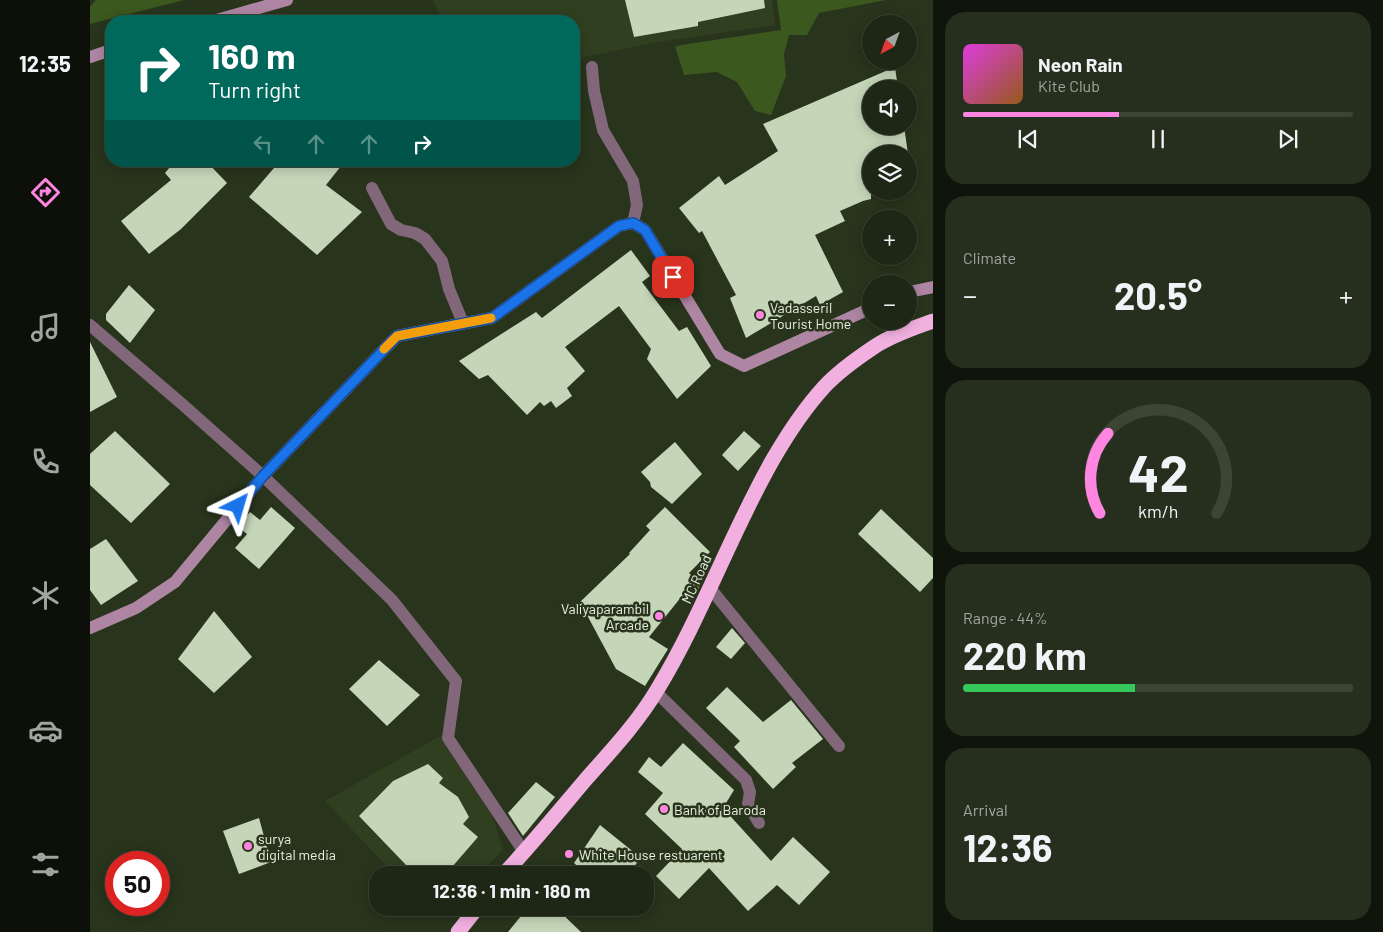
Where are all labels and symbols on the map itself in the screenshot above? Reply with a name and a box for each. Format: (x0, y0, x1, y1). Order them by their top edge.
north arrow (862, 15, 918, 70)
pin (652, 256, 694, 298)
place label: Vadasseril Tourist Home (770, 299, 851, 332)
marker: Vadasseril Tourist Home (754, 309, 766, 321)
position arrow (211, 479, 263, 531)
street label: MC Road (677, 552, 715, 606)
place label: Valiyaparambil Arcade (561, 600, 649, 633)
marker: Valiyaparambil Arcade (653, 610, 665, 622)
place label: Bank of Baroda (674, 801, 766, 818)
marker: Bank of Baroda (658, 803, 670, 815)
place label: surya digital media (258, 830, 336, 863)
marker: surya digital media (242, 840, 254, 852)
place label: White House restuarent (579, 846, 723, 863)
marker: White House restuarent (563, 848, 575, 860)
speed limit sign: 50 (105, 851, 170, 916)

